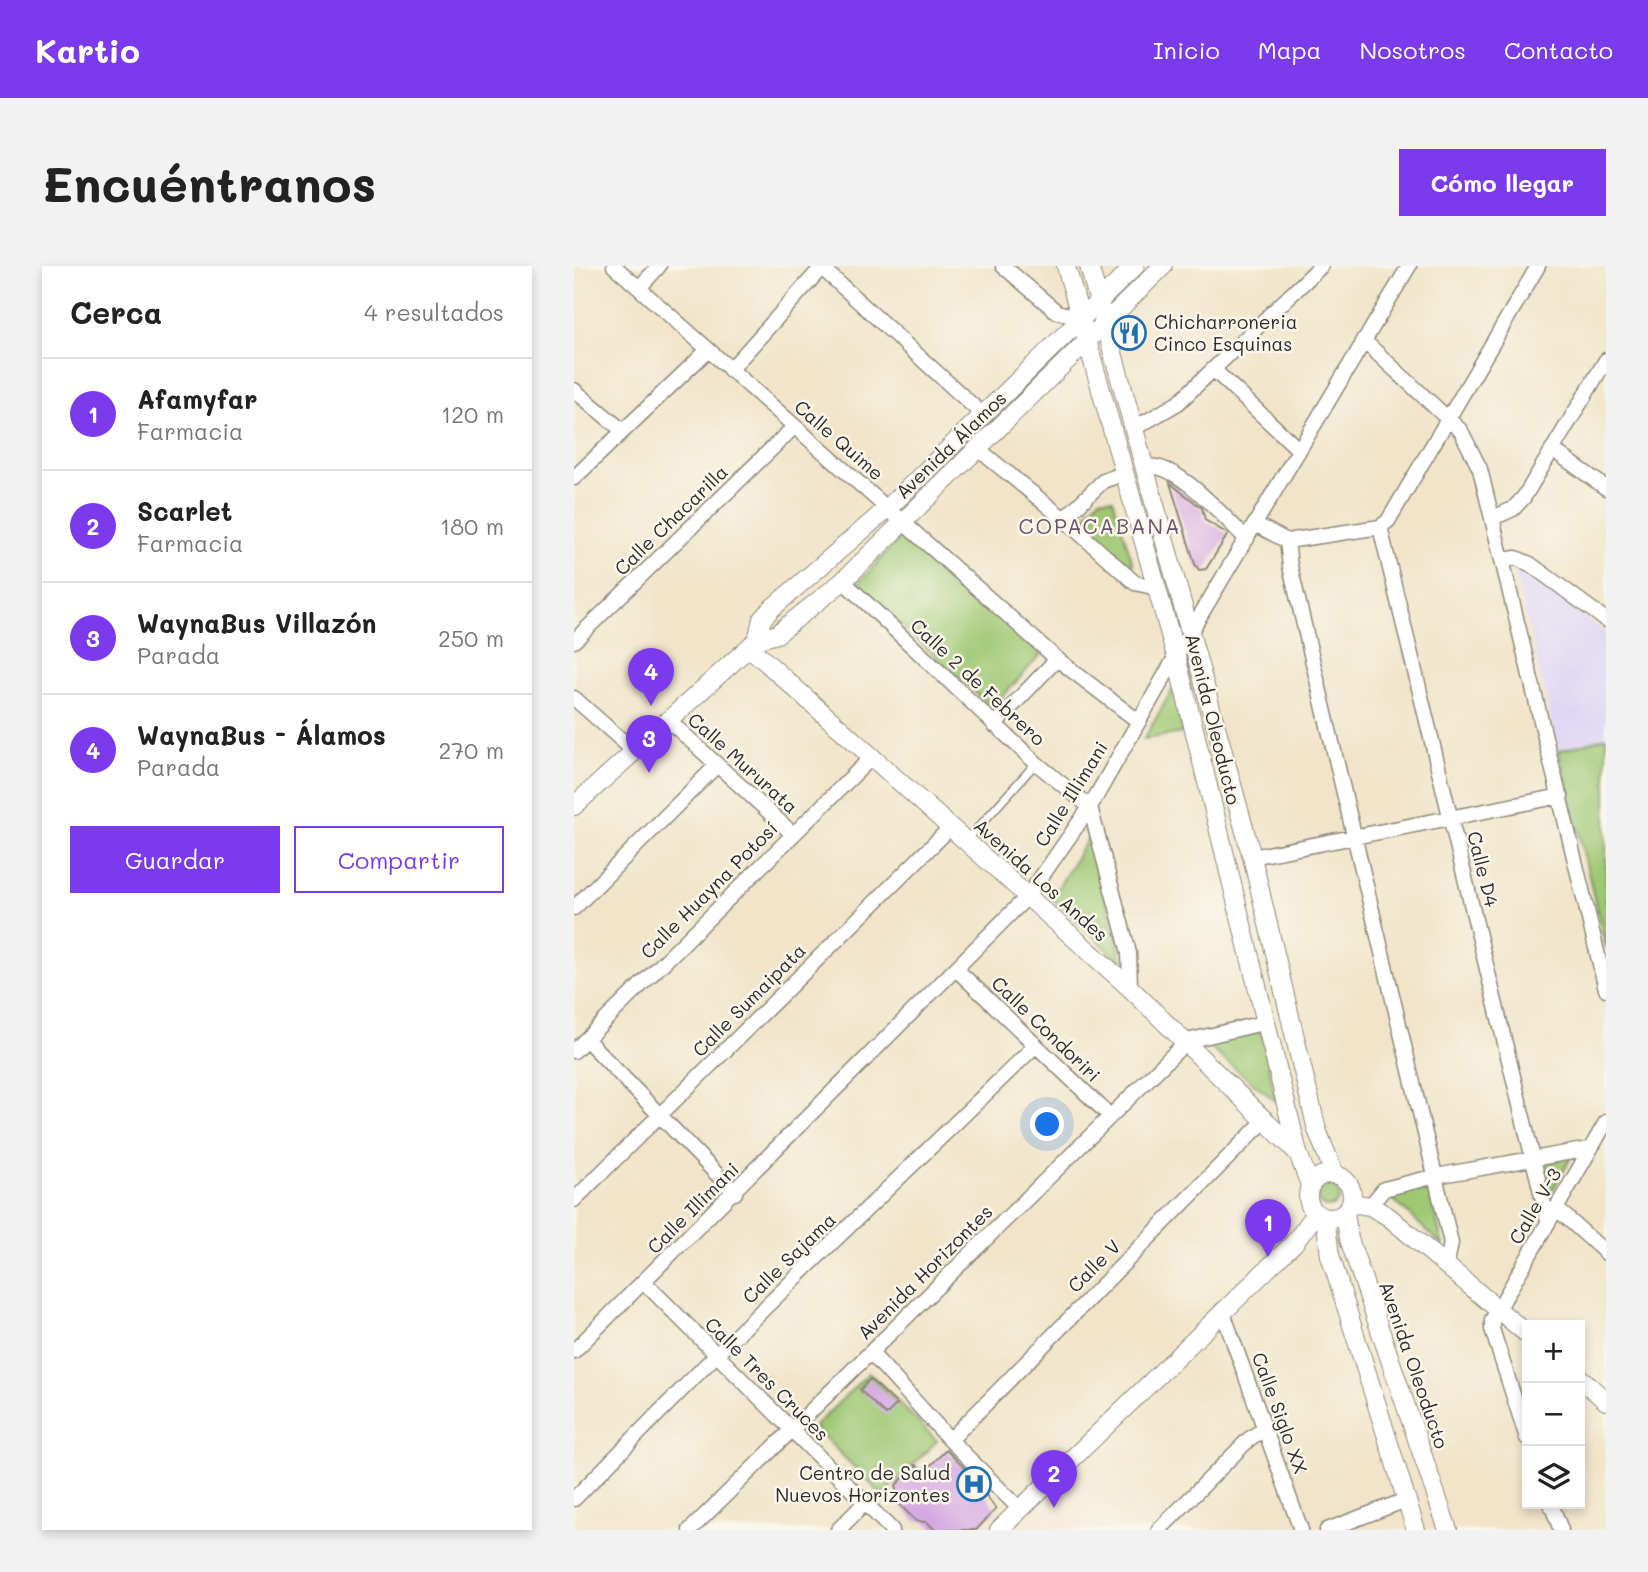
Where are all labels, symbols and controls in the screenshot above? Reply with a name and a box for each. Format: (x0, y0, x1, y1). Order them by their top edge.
text: Kartio (35, 28, 140, 71)
text: Inicio (1153, 34, 1220, 65)
text: Mapa (1258, 34, 1322, 65)
text: Nosotros (1360, 34, 1466, 65)
text: Contacto (1504, 34, 1613, 65)
button: Cómo llegar (1399, 149, 1606, 216)
text: Encuéntranos (42, 151, 376, 214)
text: Cerca (70, 292, 162, 332)
text: 4 resultados (364, 297, 504, 327)
place label: Chicharroneria Cinco Esquinas (1154, 309, 1298, 356)
restaurant icon: Chicharroneria Cinco Esquinas (1110, 314, 1148, 352)
text: Afamyfar (137, 382, 258, 416)
street label: Avenida Álamos (890, 385, 1011, 504)
street label: Calle Quime (789, 394, 889, 485)
text: 1 (88, 399, 98, 429)
text: 120 m (441, 399, 504, 429)
text: Farmacia (137, 416, 243, 446)
street label: Calle Chacarilla (609, 459, 733, 580)
text: Scarlet (137, 494, 232, 528)
text: 2 (87, 511, 99, 541)
text: 180 m (440, 511, 504, 541)
district label: COPACABANA (1018, 512, 1182, 539)
text: Farmacia (137, 528, 243, 558)
text: WaynaBus Villazón (137, 606, 376, 640)
street label: Calle 2 de Febrero (905, 613, 1051, 751)
text: 3 (86, 623, 100, 653)
text: 250 m (438, 623, 504, 653)
street label: Avenida Oleoducto (1180, 631, 1247, 807)
text: Parada (137, 640, 220, 670)
pin: 4 (628, 648, 674, 706)
street label: Calle Mururata (683, 707, 804, 819)
pin: 3 (626, 715, 672, 773)
text: WaynaBus - Álamos (137, 718, 386, 752)
text: 4 (86, 735, 100, 765)
text: 270 m (439, 735, 504, 765)
street label: Calle Illimani (1028, 736, 1113, 851)
text: Parada (137, 752, 220, 782)
street label: Avenida Los Andes (969, 813, 1114, 947)
street label: Calle Huayna Potosí (635, 816, 783, 964)
button: Guardar (70, 826, 280, 893)
button: Compartir (294, 826, 504, 893)
street label: Calle D4 (1462, 828, 1505, 909)
street label: Calle Sumaipata (687, 938, 811, 1062)
street label: Calle Condoriri (987, 970, 1106, 1087)
your location (1030, 1107, 1064, 1141)
street label: Calle Illimani (641, 1156, 744, 1259)
street label: Calle V-3 (1503, 1163, 1566, 1248)
street label: Avenida Horizontes (852, 1199, 998, 1345)
pin: 1 (1245, 1199, 1291, 1257)
street label: Calle Sajama (737, 1207, 841, 1308)
street label: Calle V (1062, 1234, 1125, 1297)
street label: Avenida Oleoducto (1374, 1278, 1455, 1452)
street label: Calle Tres Cruces (700, 1311, 835, 1446)
map controls (1522, 1320, 1585, 1509)
button: + (1522, 1320, 1585, 1383)
street label: Calle Siglo XX (1247, 1349, 1314, 1477)
button: − (1522, 1383, 1585, 1446)
button: layers (1522, 1446, 1585, 1509)
pin: 2 (1031, 1450, 1077, 1508)
place label: Centro de Salud Nuevos Horizontes (775, 1460, 950, 1507)
hospital icon: Centro de Salud Nuevos Horizontes (955, 1465, 993, 1503)

